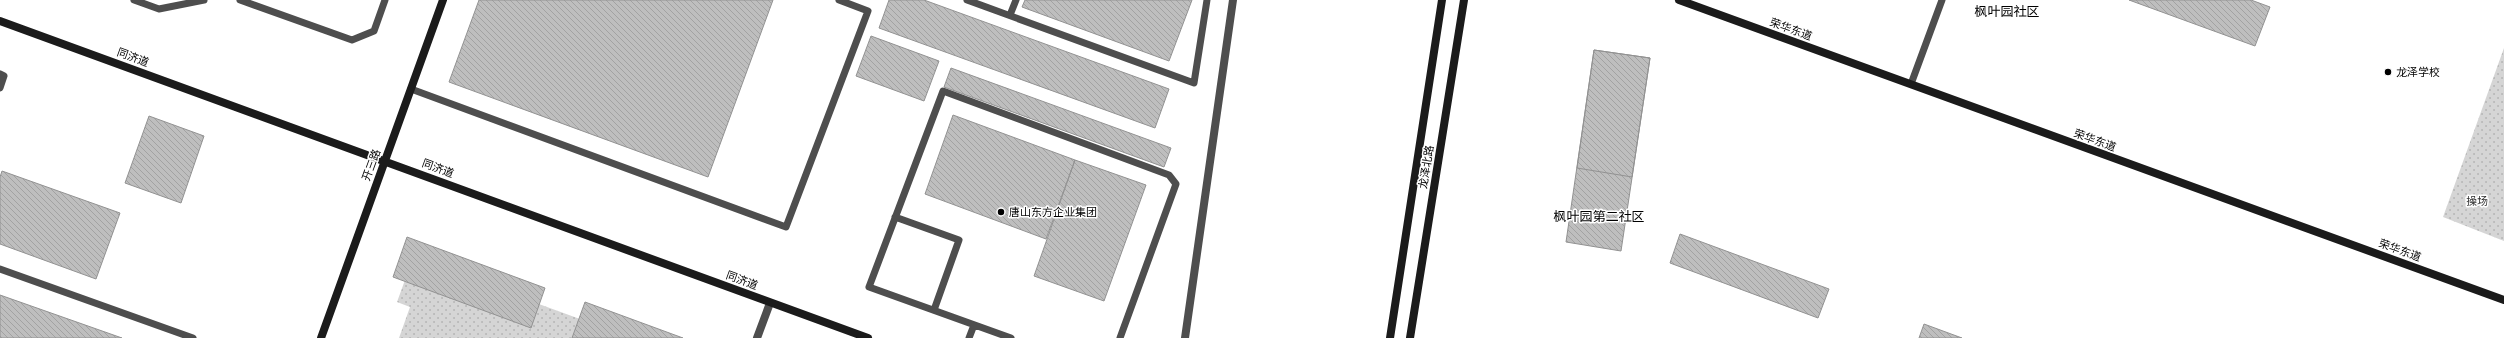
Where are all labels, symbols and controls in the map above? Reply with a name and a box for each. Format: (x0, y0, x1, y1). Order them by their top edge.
district label: 枫叶园社区 (1974, 3, 2040, 20)
street label: 荣华东道 (1768, 15, 1814, 43)
street label: 同济道 (115, 45, 151, 69)
place label: 龙泽学校 (2396, 65, 2440, 79)
marker: 龙泽学校 (2383, 67, 2393, 77)
street label: 荣华东道 (2072, 126, 2118, 154)
street label: 龙泽北路 (1416, 144, 1436, 190)
street label: 开三路 (359, 147, 383, 183)
street label: 同济道 (420, 156, 456, 180)
park label: 操场 (2466, 194, 2488, 208)
place label: 唐山东方企业集团 (1009, 205, 1097, 219)
marker: 唐山东方企业集团 (996, 207, 1006, 217)
district label: 枫叶园第二社区 (1553, 208, 1645, 225)
street label: 荣华东道 (2377, 236, 2423, 264)
street label: 同济道 (724, 268, 760, 292)

